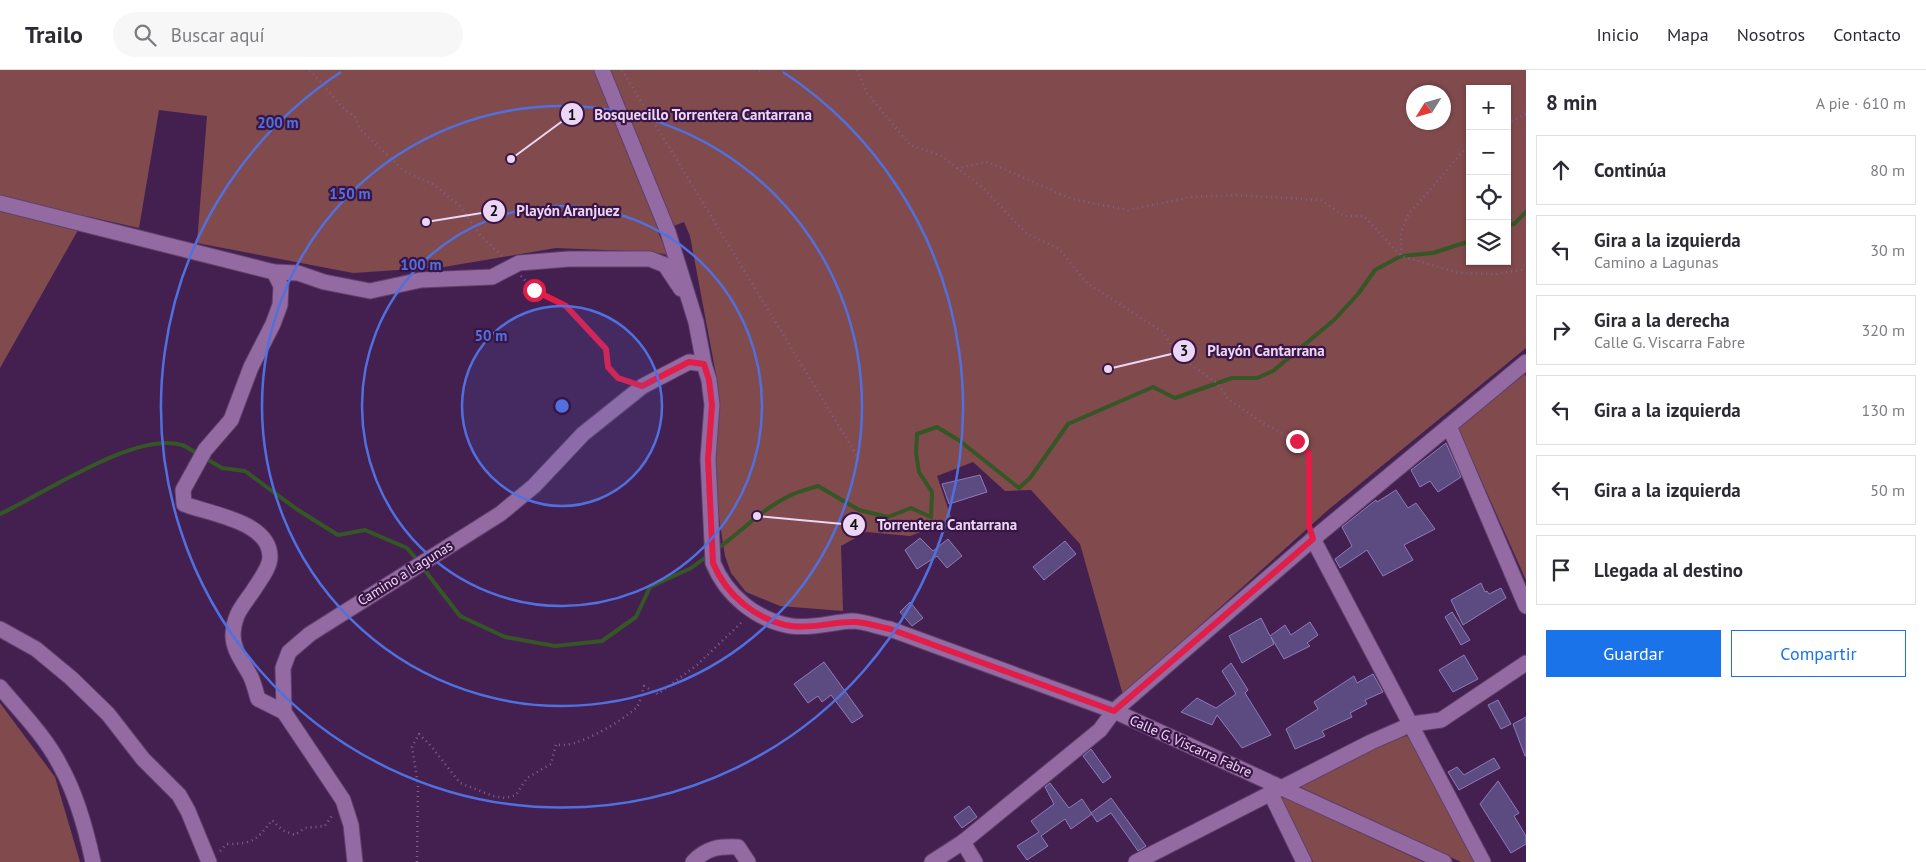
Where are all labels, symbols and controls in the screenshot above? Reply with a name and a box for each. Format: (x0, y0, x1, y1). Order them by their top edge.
search box (113, 12, 463, 57)
text: Trailo (25, 19, 83, 50)
icon: search (131, 21, 159, 49)
text: Buscar aquí (171, 23, 265, 47)
text: Inicio (1596, 23, 1639, 46)
text: Mapa (1667, 23, 1709, 46)
text: Nosotros (1737, 23, 1805, 46)
text: Contacto (1833, 23, 1901, 46)
north arrow (1406, 85, 1451, 130)
map controls (1466, 85, 1511, 265)
button: + (1466, 85, 1511, 130)
text: 8 min (1546, 89, 1597, 116)
text: A pie · 610 m (1816, 93, 1906, 113)
callout: Bosquecillo Torrentera Cantarrana (559, 99, 823, 129)
text: 1 (568, 105, 576, 124)
text: Bosquecillo Torrentera Cantarrana (594, 105, 812, 124)
text: 200 m (257, 113, 299, 132)
button: − (1466, 130, 1511, 175)
icon: ahead (1547, 156, 1575, 184)
text: Continúa (1594, 158, 1666, 182)
text: 80 m (1870, 160, 1905, 180)
button: locate (1466, 175, 1511, 220)
text: 150 m (329, 184, 371, 203)
callout: Playón Aranjuez (481, 196, 630, 226)
text: 2 (490, 201, 498, 220)
text: Playón Aranjuez (516, 201, 620, 220)
button: layers (1466, 220, 1511, 265)
text: Gira a la izquierda (1594, 228, 1741, 252)
icon: left (1547, 236, 1575, 264)
text: 30 m (1870, 240, 1905, 260)
text: Camino a Lagunas (1594, 252, 1718, 272)
text: 100 m (400, 255, 442, 274)
route start (523, 279, 546, 302)
text: Gira a la derecha (1594, 308, 1730, 332)
icon: right (1547, 316, 1575, 344)
text: 320 m (1862, 320, 1905, 340)
text: 50 m (475, 326, 507, 345)
text: Calle G. Viscarra Fabre (1594, 332, 1745, 352)
callout: Playón Cantarrana (1172, 336, 1334, 366)
text: 3 (1180, 341, 1188, 360)
text: Playón Cantarrana (1207, 341, 1325, 360)
icon: left (1547, 396, 1575, 424)
centre of rings (553, 397, 571, 415)
text: Gira a la izquierda (1594, 398, 1741, 422)
text: 130 m (1862, 400, 1905, 420)
route end (1286, 430, 1309, 453)
icon: left (1547, 476, 1575, 504)
text: Gira a la izquierda (1594, 478, 1741, 502)
text: 50 m (1870, 480, 1905, 500)
callout: Torrentera Cantarrana (842, 510, 1027, 540)
text: 4 (850, 515, 859, 534)
text: Torrentera Cantarrana (877, 515, 1017, 534)
street label: Camino a Lagunas (354, 536, 456, 609)
icon: arrive (1547, 556, 1575, 584)
text: Llegada al destino (1594, 558, 1743, 582)
button: Guardar (1546, 630, 1721, 677)
button: Compartir (1731, 630, 1906, 677)
street label: Calle G. Viscarra Fabre (1127, 711, 1255, 781)

